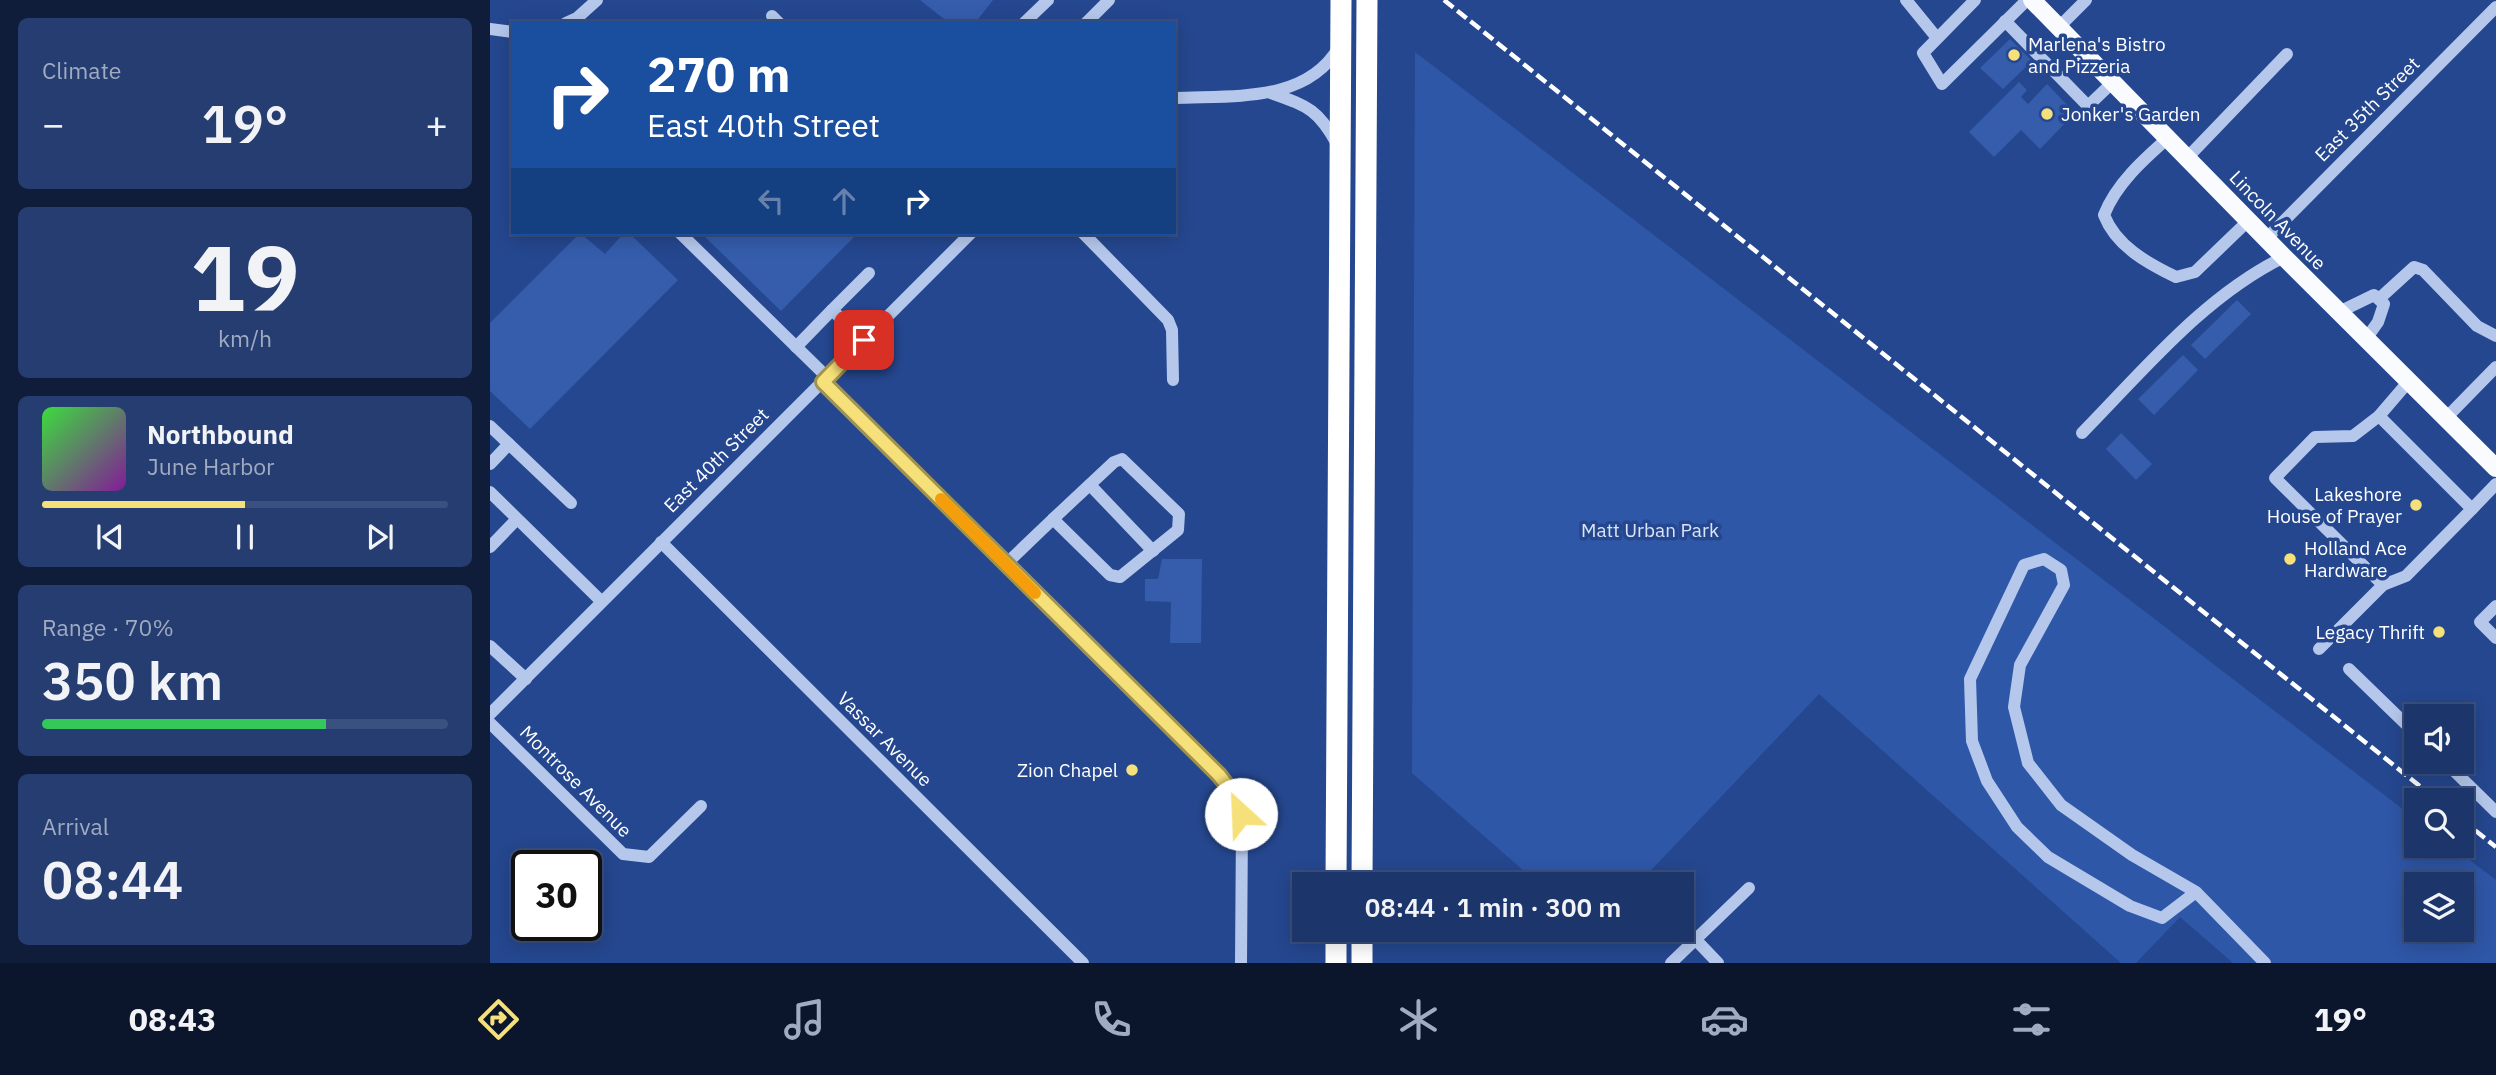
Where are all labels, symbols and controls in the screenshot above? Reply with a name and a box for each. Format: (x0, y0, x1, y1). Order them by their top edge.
place label: Marlena's Bistro and Pizzeria (2028, 32, 2166, 78)
text: 270 m (647, 42, 791, 105)
marker: Marlena's Bistro and Pizzeria (2006, 47, 2022, 63)
icon: right (532, 49, 623, 140)
street label: East 35th Street (2310, 52, 2424, 166)
text: Climate (42, 55, 121, 85)
text: 19° (202, 90, 288, 157)
text: − (42, 99, 65, 148)
text: + (425, 99, 448, 148)
place label: Jonker's Garden (2061, 102, 2201, 126)
text: East 40th Street (647, 104, 880, 146)
marker: Jonker's Garden (2039, 106, 2055, 122)
street label: Lincoln Avenue (2225, 165, 2331, 275)
icon: left (752, 182, 790, 220)
icon: ahead (825, 182, 863, 220)
icon: right (898, 182, 936, 220)
text: 19 (190, 218, 300, 336)
pin (834, 310, 894, 370)
icon: arrive (845, 321, 883, 359)
text: km/h (218, 323, 272, 353)
street label: East 40th Street (659, 403, 773, 517)
text: Northbound (147, 417, 294, 451)
text: June Harbor (147, 451, 275, 481)
place label: Lakeshore House of Prayer (2267, 482, 2402, 528)
marker: Lakeshore House of Prayer (2408, 497, 2424, 513)
icon: previous (91, 518, 129, 556)
icon: pause (226, 518, 264, 556)
icon: next (361, 518, 399, 556)
park label: Matt Urban Park (1581, 518, 1719, 542)
place label: Holland Ace Hardware (2304, 536, 2407, 582)
marker: Holland Ace Hardware (2282, 551, 2298, 567)
text: Range · 70% (42, 612, 174, 642)
place label: Legacy Thrift (2315, 620, 2425, 644)
marker: Legacy Thrift (2431, 624, 2447, 640)
text: 350 km (42, 647, 223, 714)
street label: Vassar Avenue (832, 686, 938, 792)
map controls (2404, 704, 2474, 942)
button: sound (2404, 704, 2474, 774)
street label: Montrose Avenue (515, 720, 637, 842)
place label: Zion Chapel (1017, 758, 1118, 782)
marker: Zion Chapel (1124, 762, 1140, 778)
position arrow (1204, 777, 1278, 851)
button: search (2404, 788, 2474, 858)
text: Arrival (42, 811, 109, 841)
text: 08:44 (42, 846, 183, 913)
speed limit sign: 30 (511, 850, 602, 941)
button: layers (2404, 872, 2474, 942)
text: 08:44 · 1 min · 300 m (1365, 890, 1621, 924)
icon: directions (474, 995, 523, 1044)
icon: music (780, 995, 829, 1044)
icon: phone (1087, 995, 1136, 1044)
icon: climate (1394, 995, 1443, 1044)
icon: car (1700, 995, 1749, 1044)
icon: filters (2007, 995, 2056, 1044)
text: 08:43 (129, 998, 216, 1040)
text: 19° (2314, 998, 2367, 1040)

